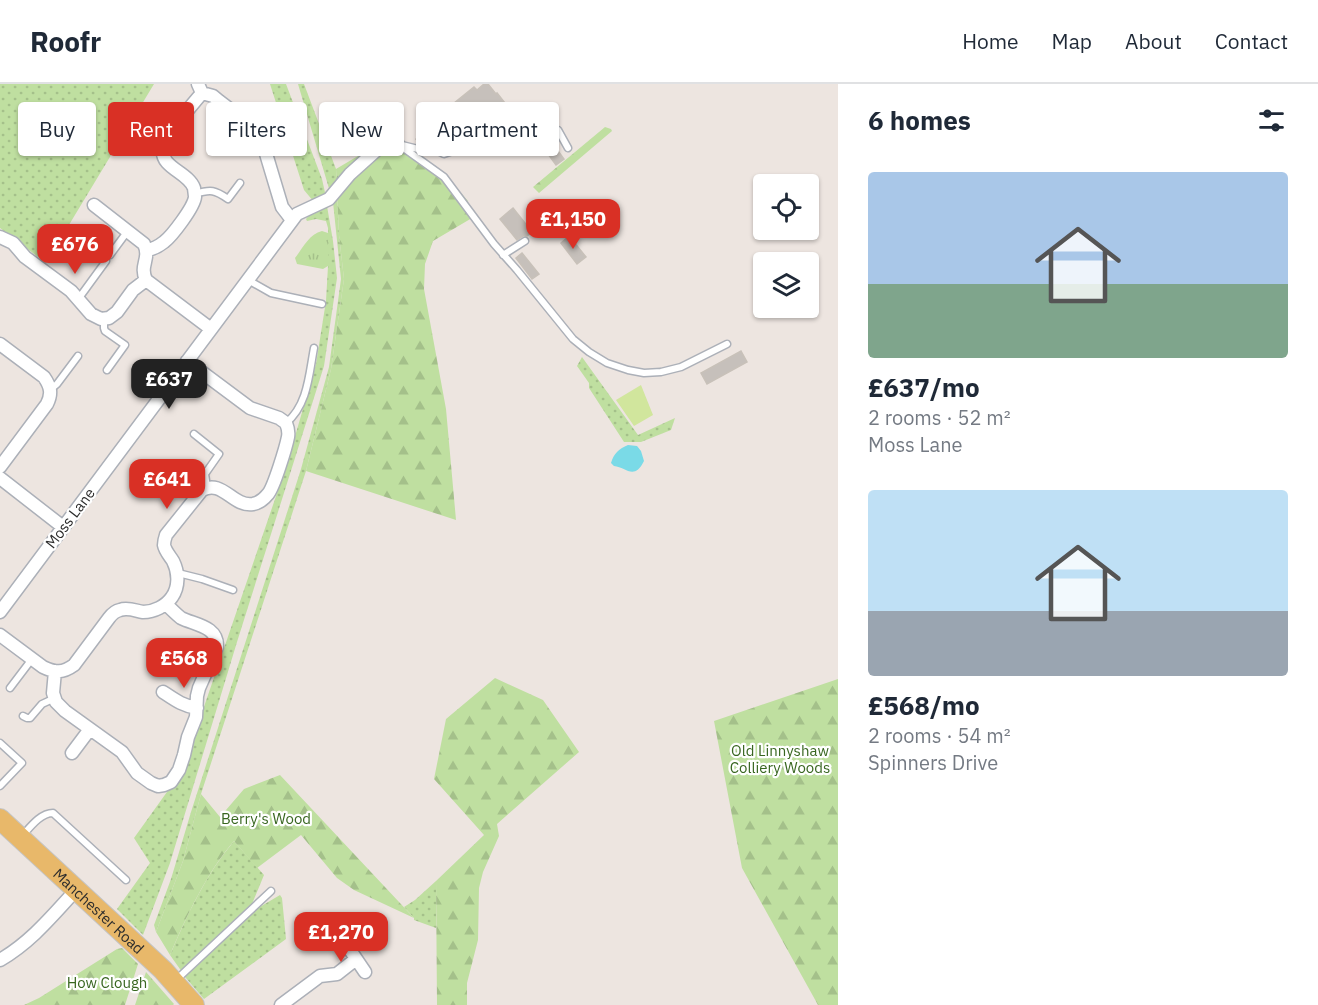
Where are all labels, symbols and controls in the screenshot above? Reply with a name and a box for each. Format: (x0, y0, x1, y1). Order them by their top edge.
text: Roofr (30, 23, 101, 60)
text: Home (962, 27, 1019, 55)
text: Map (1052, 27, 1092, 55)
text: About (1125, 27, 1182, 55)
text: Contact (1215, 27, 1288, 55)
chip: Buy (18, 102, 96, 156)
chip: Rent (108, 102, 194, 156)
chip: Filters (206, 102, 307, 156)
chip: New (319, 102, 404, 156)
chip: Apartment (416, 102, 559, 156)
text: 6 homes (868, 103, 971, 137)
icon: filters (1255, 104, 1288, 137)
map controls (753, 174, 819, 318)
button: locate (753, 174, 819, 240)
pin: £1,150 (524, 199, 622, 250)
text: £1,150 (540, 205, 606, 232)
icon: home (1024, 211, 1132, 319)
pin: £676 (39, 224, 111, 275)
text: £676 (51, 230, 99, 257)
button: layers (753, 252, 819, 318)
pin: £637 (133, 359, 205, 410)
text: £637 (145, 365, 193, 392)
text: £637/mo (868, 370, 980, 404)
text: 2 rooms · 52 m² (868, 404, 1011, 431)
text: Moss Lane (868, 431, 963, 458)
pin: £641 (131, 459, 203, 510)
text: £641 (143, 465, 191, 492)
street label: Moss Lane (41, 484, 99, 552)
icon: home (1024, 529, 1132, 637)
pin: £568 (148, 638, 220, 689)
text: £568 (160, 644, 208, 671)
text: £568/mo (868, 688, 980, 722)
text: 2 rooms · 54 m² (868, 722, 1011, 749)
park label: Old Linnyshaw Colliery Woods (730, 741, 830, 777)
text: Spinners Drive (868, 749, 998, 776)
park label: Berry's Wood (221, 809, 311, 828)
street label: Manchester Road (50, 864, 149, 958)
pin: £1,270 (292, 912, 390, 963)
text: £1,270 (308, 918, 374, 945)
park label: How Clough (67, 973, 147, 992)

